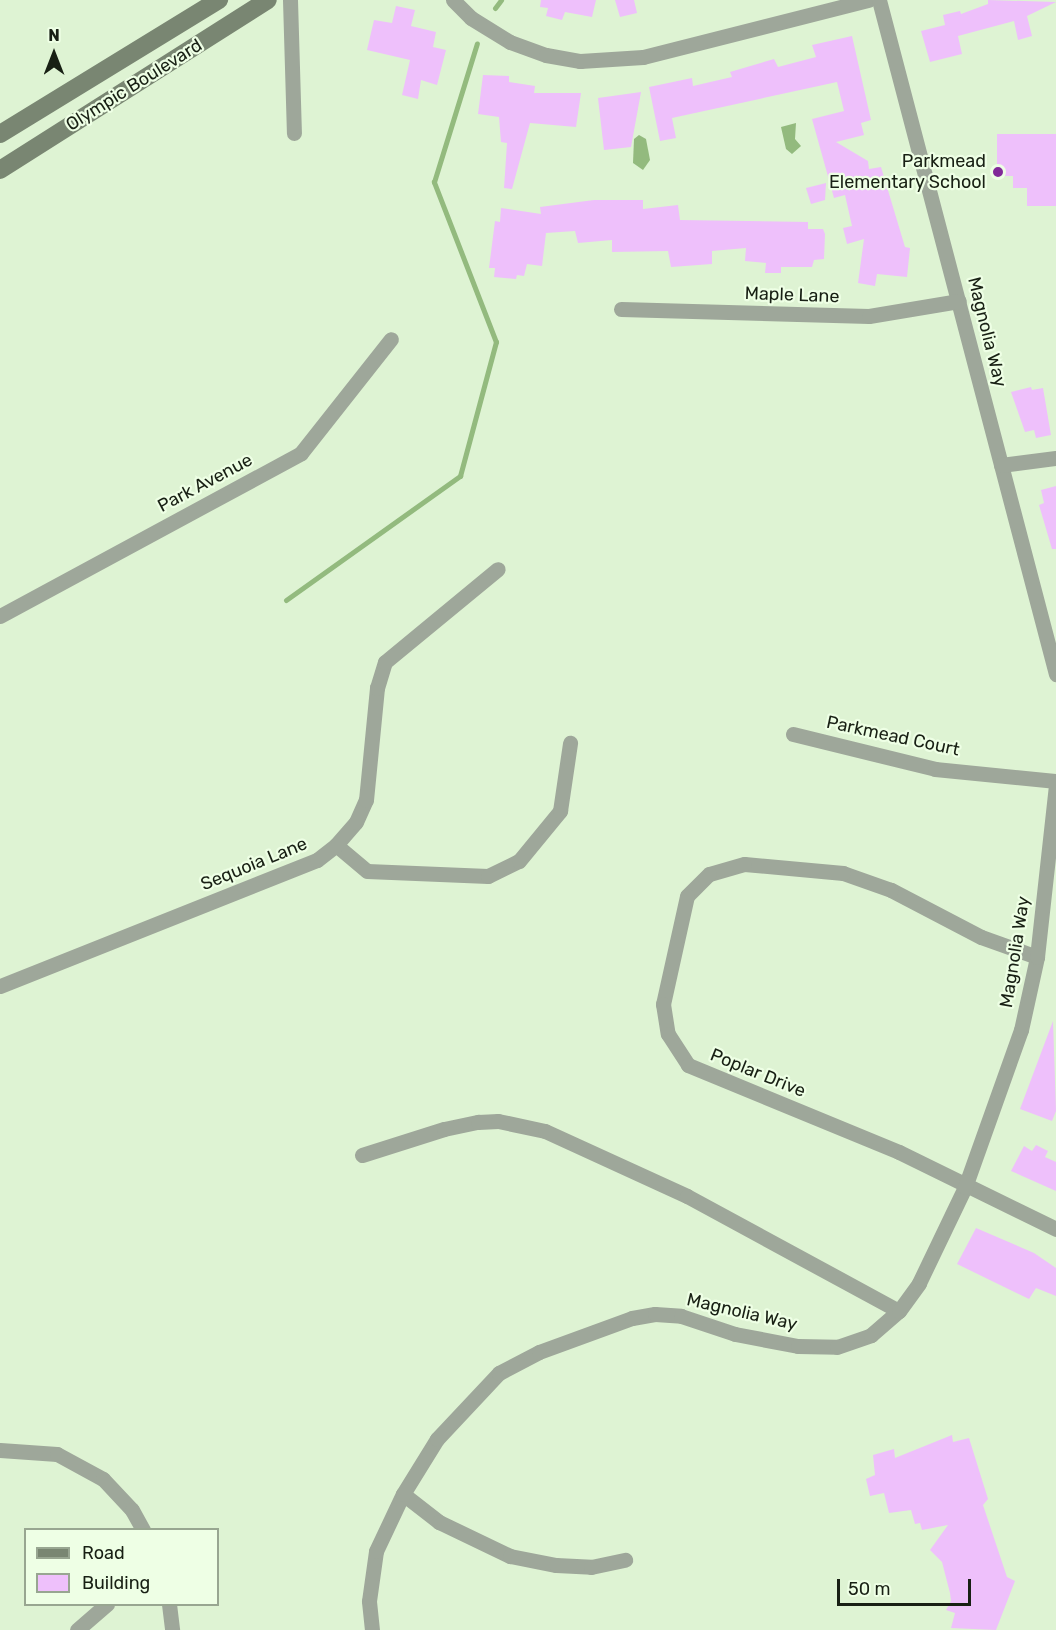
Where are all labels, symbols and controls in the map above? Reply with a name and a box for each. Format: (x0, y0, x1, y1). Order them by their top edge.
north arrow (24, 24, 84, 84)
text: N (48, 26, 60, 45)
street label: Olympic Boulevard (62, 34, 206, 136)
place label: Parkmead Elementary School (828, 151, 986, 194)
marker: Parkmead Elementary School (991, 165, 1005, 179)
street label: Magnolia Way (963, 275, 1011, 389)
street label: Maple Lane (744, 283, 840, 307)
street label: Park Avenue (154, 449, 256, 517)
street label: Parkmead Court (824, 711, 962, 761)
street label: Sequoia Lane (198, 833, 310, 895)
street label: Magnolia Way (995, 895, 1035, 1009)
street label: Poplar Drive (707, 1044, 809, 1102)
street label: Magnolia Way (685, 1289, 799, 1335)
legend (24, 1528, 219, 1606)
text: Road (82, 1542, 125, 1564)
scale bar (840, 1567, 974, 1605)
text: Building (82, 1572, 150, 1594)
text: 50 m (848, 1578, 891, 1600)

